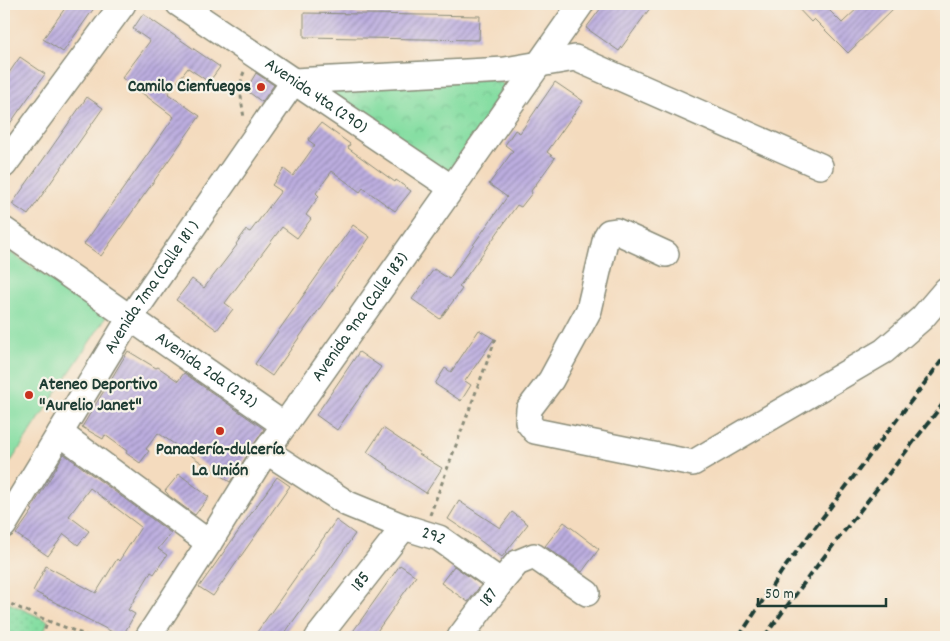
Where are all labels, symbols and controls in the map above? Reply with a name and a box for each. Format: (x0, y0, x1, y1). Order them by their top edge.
street label: Avenida 4ta (290) (259, 52, 372, 140)
place label: Camilo Cienfuegos (128, 75, 251, 100)
marker: Camilo Cienfuegos (255, 81, 267, 93)
street label: Avenida 7ma (Calle 181 ) (98, 216, 206, 359)
street label: Avenida 9na (Calle 183) (306, 248, 415, 387)
street label: Avenida 2da (292) (150, 326, 262, 415)
place label: Ateneo Deportivo "Aurelio Janet" (39, 373, 157, 419)
marker: Ateneo Deportivo "Aurelio Janet" (23, 389, 35, 401)
marker: Panadería-dulcería La Unión (214, 425, 226, 437)
place label: Panadería-dulcería La Unión (156, 438, 285, 484)
street label: 292 (418, 521, 451, 552)
street label: 185 (345, 566, 377, 597)
scale bar (758, 576, 885, 608)
street label: 187 (474, 583, 505, 612)
text: 50 m (765, 584, 794, 606)

